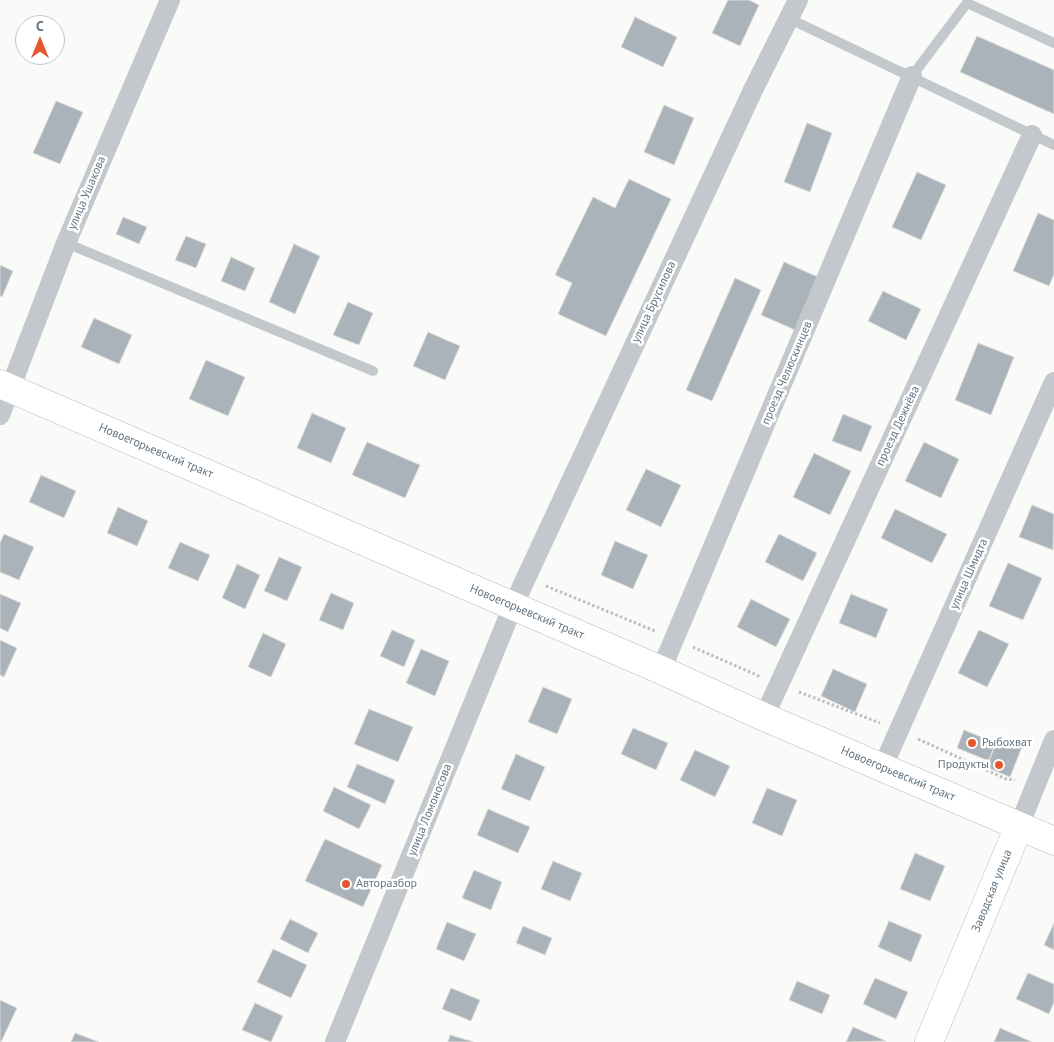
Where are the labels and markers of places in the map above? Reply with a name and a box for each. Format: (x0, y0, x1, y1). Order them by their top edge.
place label: Рыбохват (982, 736, 1032, 750)
marker: Рыбохват (966, 737, 978, 749)
place label: Продукты (938, 758, 989, 772)
marker: Продукты (993, 759, 1005, 771)
place label: Авторазбор (356, 877, 417, 891)
marker: Авторазбор (340, 878, 352, 890)

